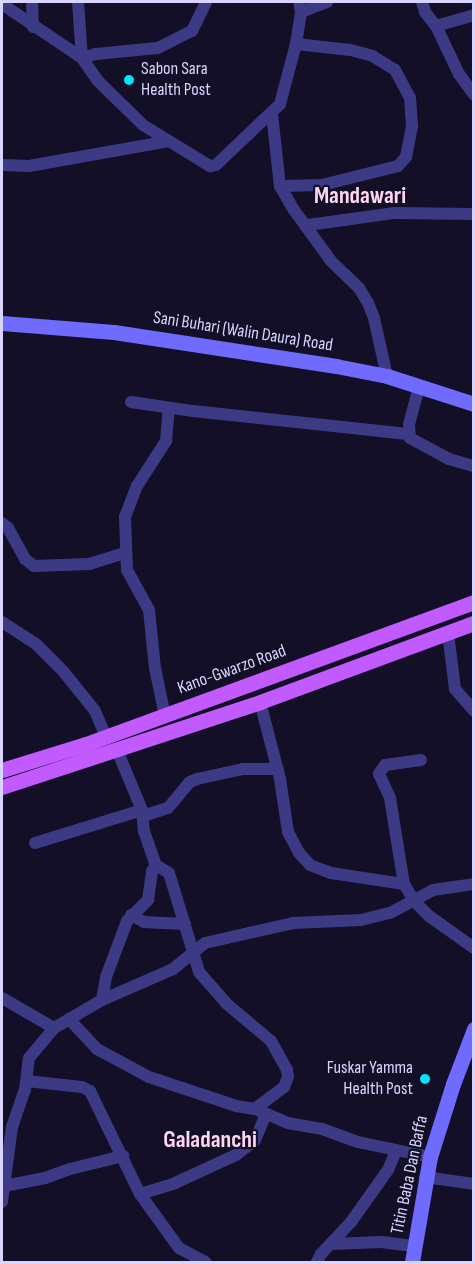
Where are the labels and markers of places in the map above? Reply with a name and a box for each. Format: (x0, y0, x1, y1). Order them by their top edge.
place label: Sabon Sara Health Post (141, 59, 211, 101)
marker: Sabon Sara Health Post (122, 73, 136, 87)
place label: Fuskar Yamma Health Post (327, 1058, 413, 1100)
marker: Fuskar Yamma Health Post (418, 1072, 432, 1086)

